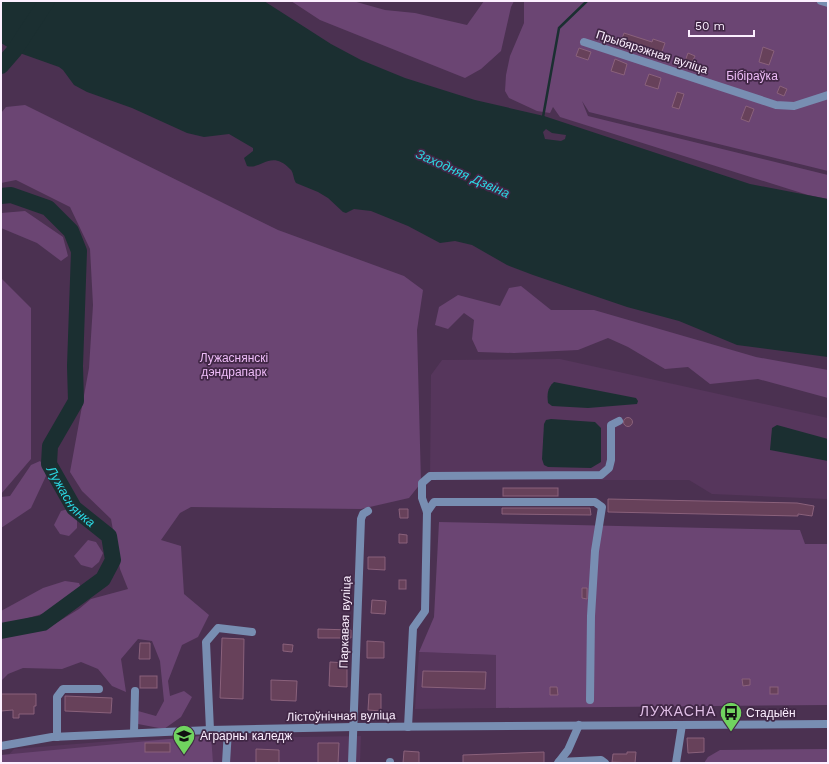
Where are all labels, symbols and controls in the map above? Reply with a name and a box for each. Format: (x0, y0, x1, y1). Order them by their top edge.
scale bar (689, 12, 754, 38)
text: 50 m (695, 19, 725, 33)
street label: Прыбярэжная вуліца (594, 27, 710, 77)
park label: Бібіраўка (726, 69, 778, 83)
water label: Заходняя Дзвіна (414, 146, 512, 201)
park label: Лужаснянскі дэндрапарк (200, 351, 268, 379)
water label: Лужаснянка (43, 462, 98, 530)
street label: Паркавая вуліца (336, 575, 354, 669)
bus stop icon: Стадыён (718, 700, 744, 733)
district label: ЛУЖАСНА (640, 703, 716, 719)
place label: Стадыён (746, 706, 796, 720)
street label: Лістоўнічная вуліца (286, 708, 396, 724)
school or university icon: Аграрны каледж (171, 723, 197, 756)
place label: Аграрны каледж (200, 729, 292, 743)

